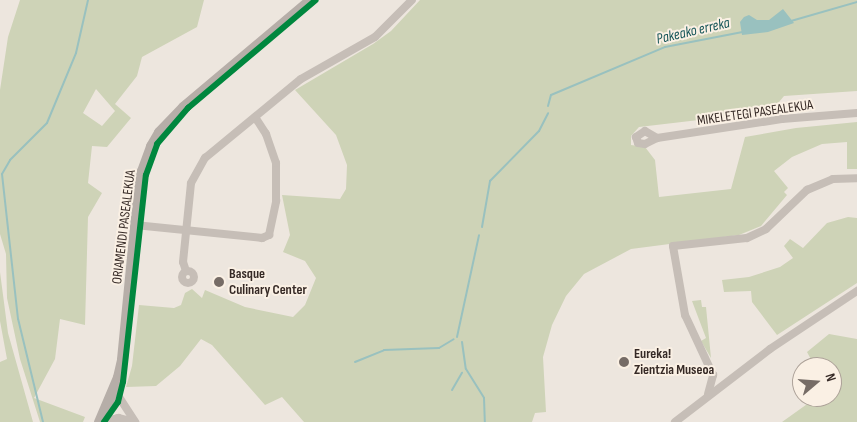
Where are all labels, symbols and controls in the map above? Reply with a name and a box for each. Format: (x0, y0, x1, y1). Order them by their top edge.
water label: Pakeako erreka (655, 14, 731, 48)
street label: MIKELETEGI PASEALEKUA (696, 97, 814, 129)
street label: ORIAMENDI PASEALEKUA (109, 169, 139, 285)
place label: Basque Culinary Center (229, 266, 307, 298)
marker: Basque Culinary Center (213, 276, 225, 288)
place label: Eureka! Zientzia Museoa (634, 346, 714, 378)
marker: Eureka! Zientzia Museoa (618, 356, 630, 368)
north arrow (792, 357, 842, 407)
text: N (822, 371, 840, 384)

